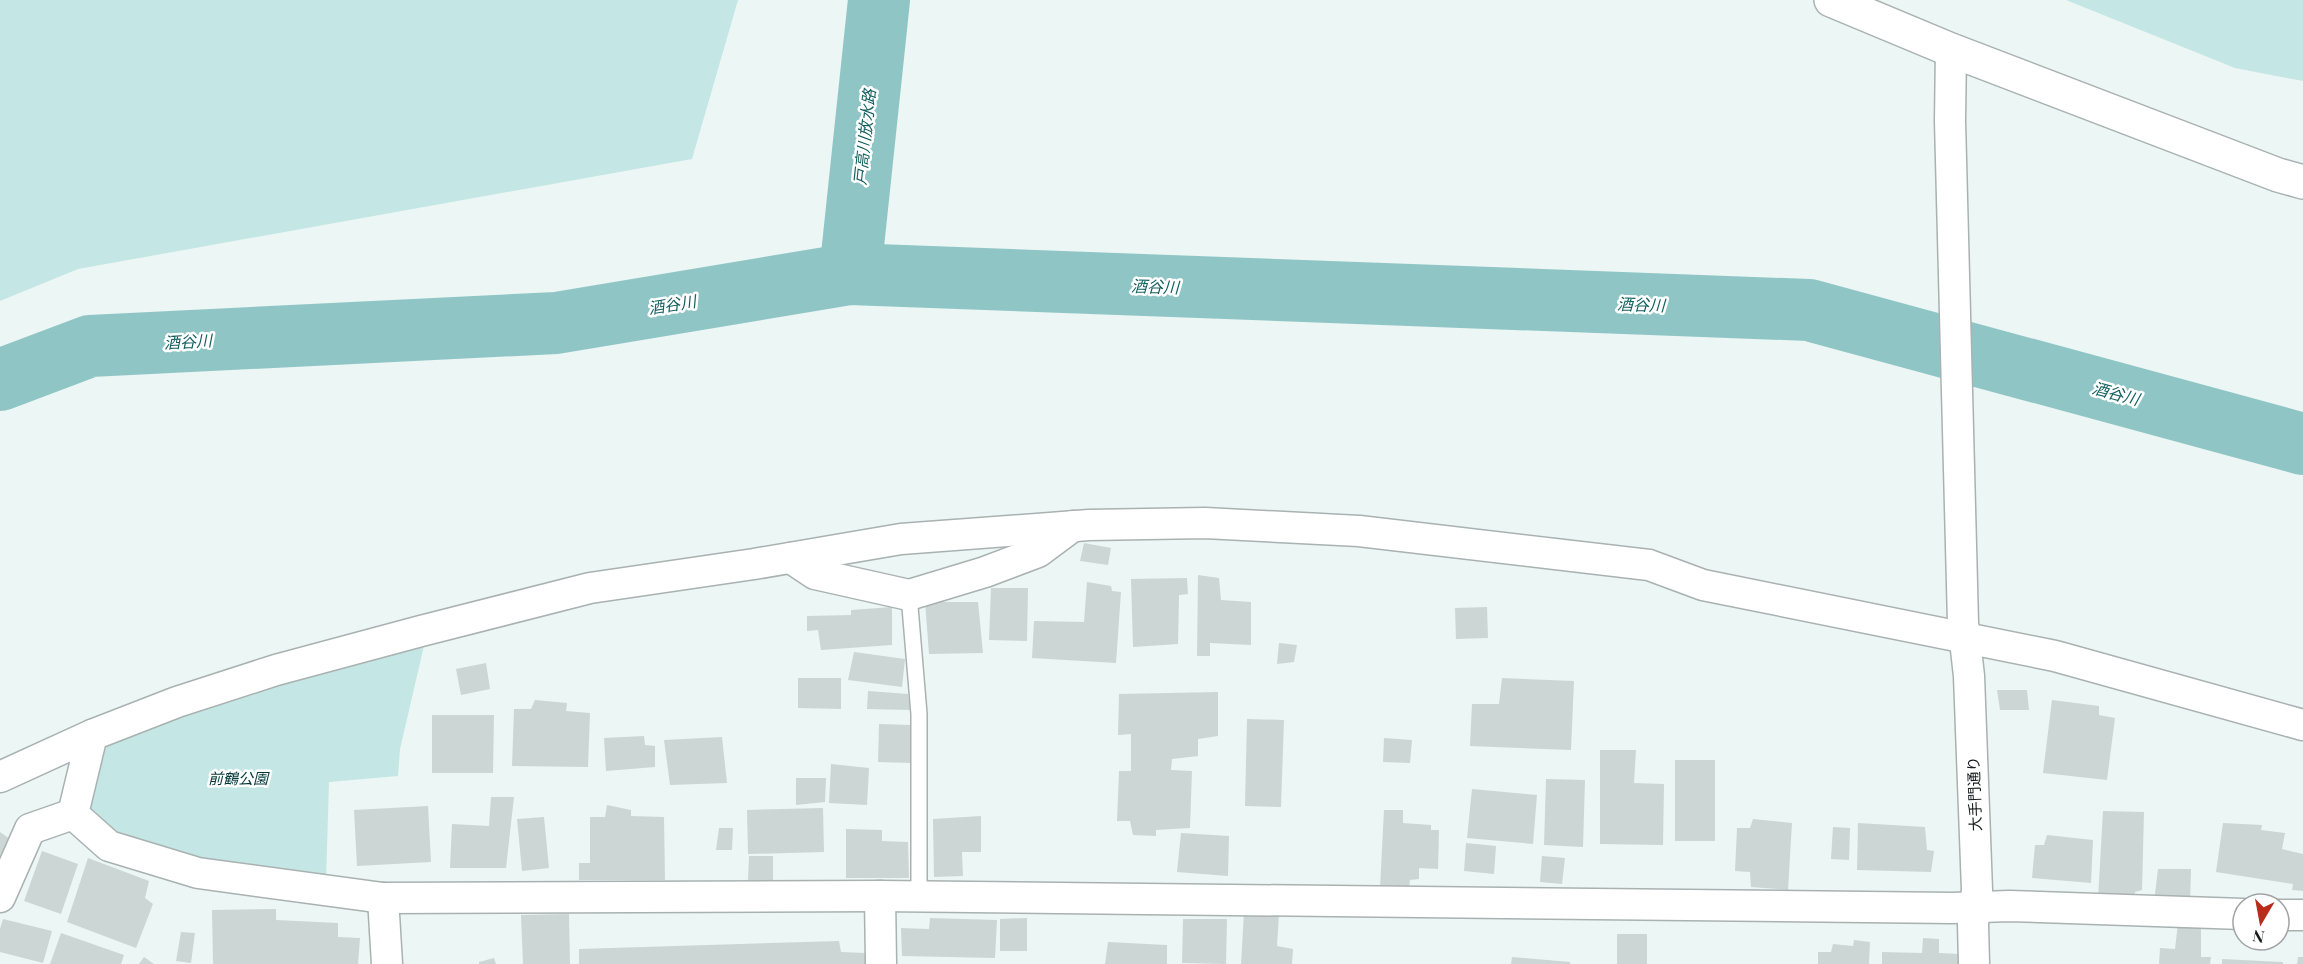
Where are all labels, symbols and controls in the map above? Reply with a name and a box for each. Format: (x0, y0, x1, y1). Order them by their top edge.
water label: 戸高川放水路 (849, 86, 880, 186)
water label: 酒谷川 (1131, 275, 1181, 297)
water label: 酒谷川 (647, 290, 699, 318)
water label: 酒谷川 (1617, 293, 1667, 315)
water label: 酒谷川 (163, 329, 215, 353)
water label: 酒谷川 (2090, 377, 2144, 410)
street label: 大手門通り (1963, 756, 1985, 832)
park label: 前鶴公園 (208, 768, 270, 788)
north arrow (2231, 892, 2291, 952)
text: N (2250, 926, 2266, 949)

